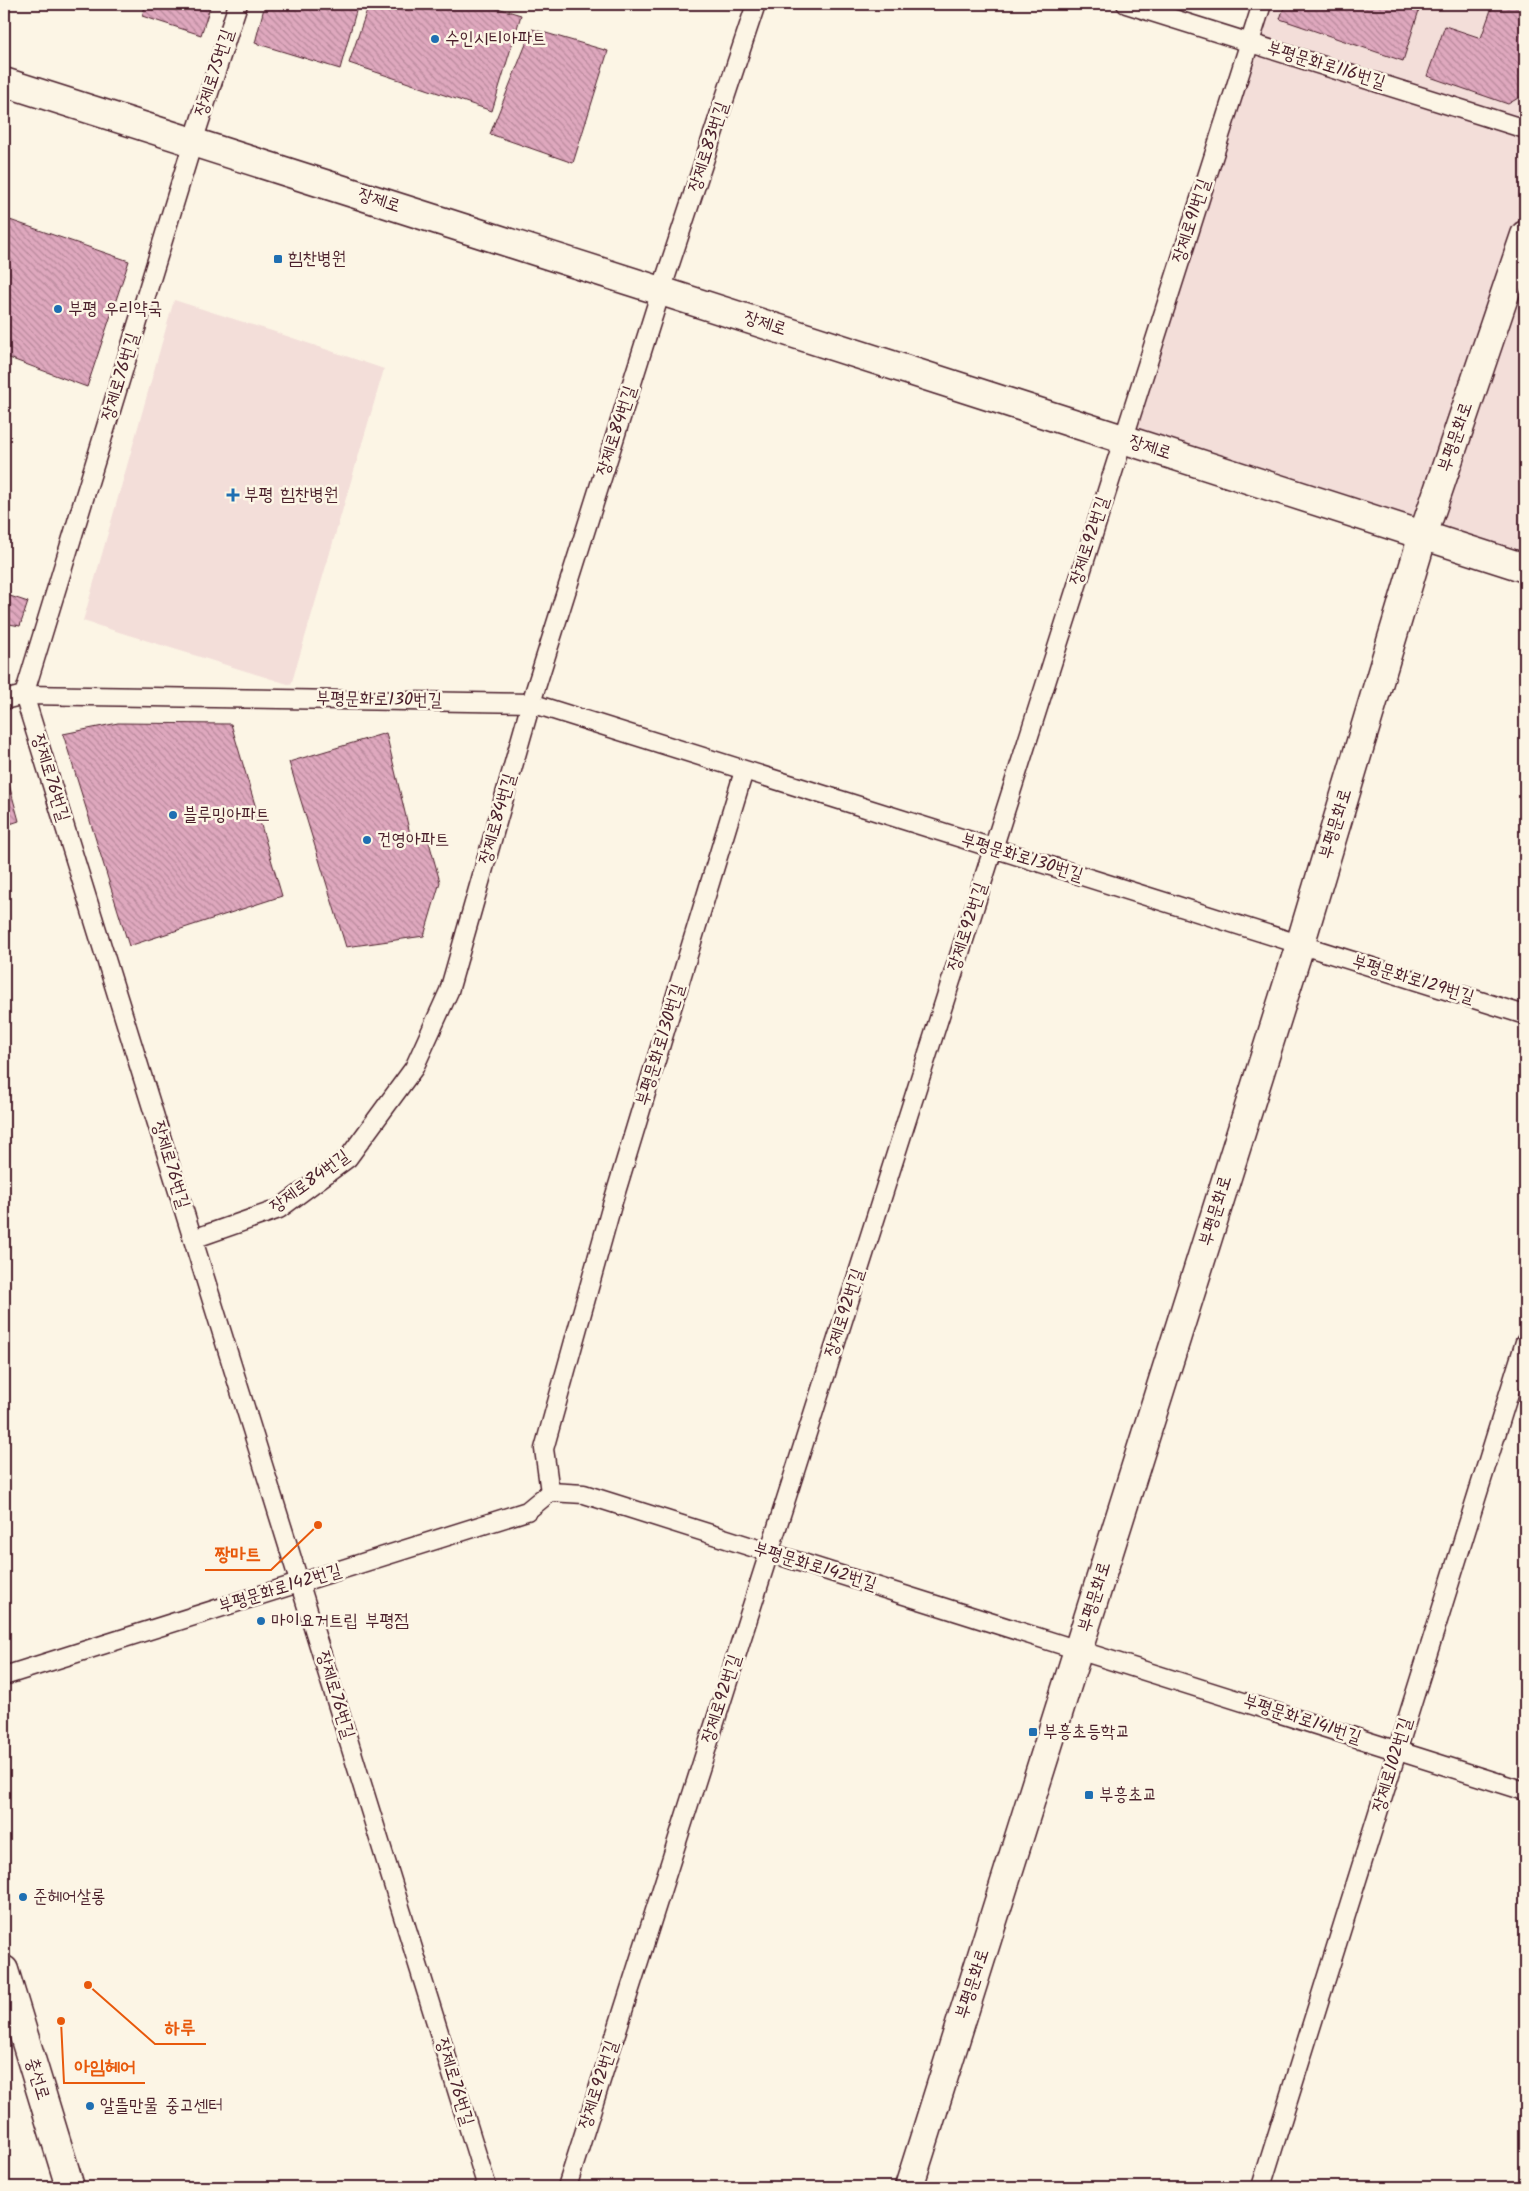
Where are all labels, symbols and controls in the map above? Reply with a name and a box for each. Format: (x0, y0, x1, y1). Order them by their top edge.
street label: 장제로75번길 (187, 25, 243, 120)
place label: 수인시티아파트 (445, 25, 546, 54)
marker: 수인시티아파트 (429, 33, 441, 45)
street label: 부평문화로116번길 (1263, 34, 1389, 98)
street label: 장제로83번길 (681, 98, 737, 196)
street label: 장제로91번길 (1165, 175, 1219, 267)
street label: 장제로 (354, 180, 404, 222)
place label: 힘찬병원 (288, 245, 346, 274)
marker: 힘찬병원 (272, 253, 284, 265)
place label: 부평 우리약국 (68, 295, 162, 324)
marker: 부평 우리약국 (52, 303, 64, 315)
street label: 장제로 (740, 303, 790, 345)
street label: 장제로76번길 (94, 329, 148, 425)
street label: 장제로84번길 (589, 382, 645, 480)
street label: 부평문화로 (1431, 398, 1481, 476)
street label: 장제로 (1125, 427, 1175, 469)
place label: 부평 힘찬병원 (244, 481, 338, 510)
marker: 부평 힘찬병원 (226, 488, 240, 502)
street label: 장제로92번길 (1062, 492, 1118, 589)
street label: 부평문화로130번길 (316, 684, 443, 716)
street label: 장제로76번길 (23, 730, 77, 826)
street label: 장제로84번길 (471, 770, 525, 868)
street label: 부평문화로 (1312, 785, 1360, 863)
place label: 블루밍아파트 (183, 801, 270, 830)
marker: 블루밍아파트 (167, 809, 179, 821)
place label: 건영아파트 (377, 826, 449, 855)
street label: 부평문화로130번길 (957, 826, 1087, 890)
marker: 건영아파트 (361, 834, 373, 846)
street label: 장제로92번길 (940, 878, 996, 975)
street label: 부평문화로129번길 (1348, 948, 1478, 1012)
street label: 부평문화로130번길 (629, 980, 693, 1110)
street label: 장제로76번길 (143, 1117, 197, 1213)
street label: 장제로84번길 (264, 1143, 357, 1221)
street label: 부평문화로 (1192, 1172, 1240, 1250)
street label: 장제로92번길 (817, 1264, 873, 1361)
street label: 부평문화로142번길 (750, 1535, 881, 1600)
callout: 짱마트 (205, 1536, 271, 1570)
text: 짱마트 (214, 1540, 261, 1570)
street label: 부평문화로142번길 (215, 1556, 346, 1621)
street label: 부평문화로 (1071, 1558, 1119, 1636)
place label: 마이요거트립 부평점 (271, 1607, 409, 1636)
marker: 마이요거트립 부평점 (255, 1615, 267, 1627)
street label: 장제로76번길 (308, 1647, 362, 1743)
street label: 장제로92번길 (694, 1650, 750, 1747)
street label: 부평문화로141번길 (1239, 1687, 1365, 1753)
street label: 장제로102번길 (1365, 1714, 1421, 1816)
place label: 부흥초등학교 (1043, 1718, 1130, 1747)
marker: 부흥초등학교 (1027, 1726, 1039, 1738)
place label: 부흥초교 (1099, 1781, 1157, 1810)
marker: 부흥초교 (1083, 1789, 1095, 1801)
place label: 준헤어살롱 (33, 1883, 105, 1912)
marker: 준헤어살롱 (17, 1891, 29, 1903)
street label: 부평문화로 (948, 1945, 998, 2023)
callout: 하루 (155, 2010, 206, 2044)
text: 하루 (165, 2014, 195, 2044)
street label: 장제로76번길 (427, 2034, 481, 2130)
street label: 장제로92번길 (571, 2036, 627, 2133)
callout: 아임헤어 (64, 2049, 145, 2083)
text: 아임헤어 (74, 2053, 136, 2083)
street label: 충선로 (17, 2054, 57, 2104)
place label: 알뜰만물 중고센터 (100, 2092, 223, 2121)
marker: 알뜰만물 중고센터 (84, 2100, 96, 2112)

